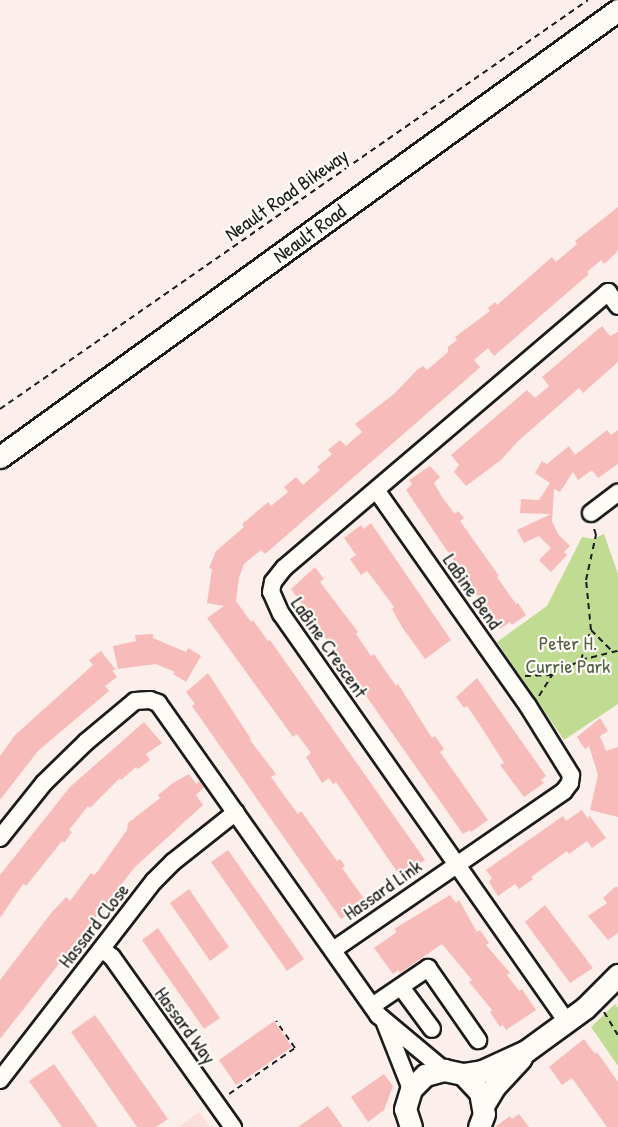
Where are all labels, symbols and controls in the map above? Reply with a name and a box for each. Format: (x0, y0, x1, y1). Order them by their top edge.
street label: Neault Road Bikeway (220, 143, 352, 245)
street label: Neault Road (268, 199, 350, 267)
street label: LaBine Bend (438, 549, 508, 633)
street label: LaBine Crescent (286, 592, 374, 702)
park label: Peter H. Currie Park (526, 630, 610, 677)
street label: Hassard Link (338, 853, 426, 925)
street label: Hassard Close (53, 878, 133, 972)
street label: Hassard Way (150, 982, 222, 1068)

